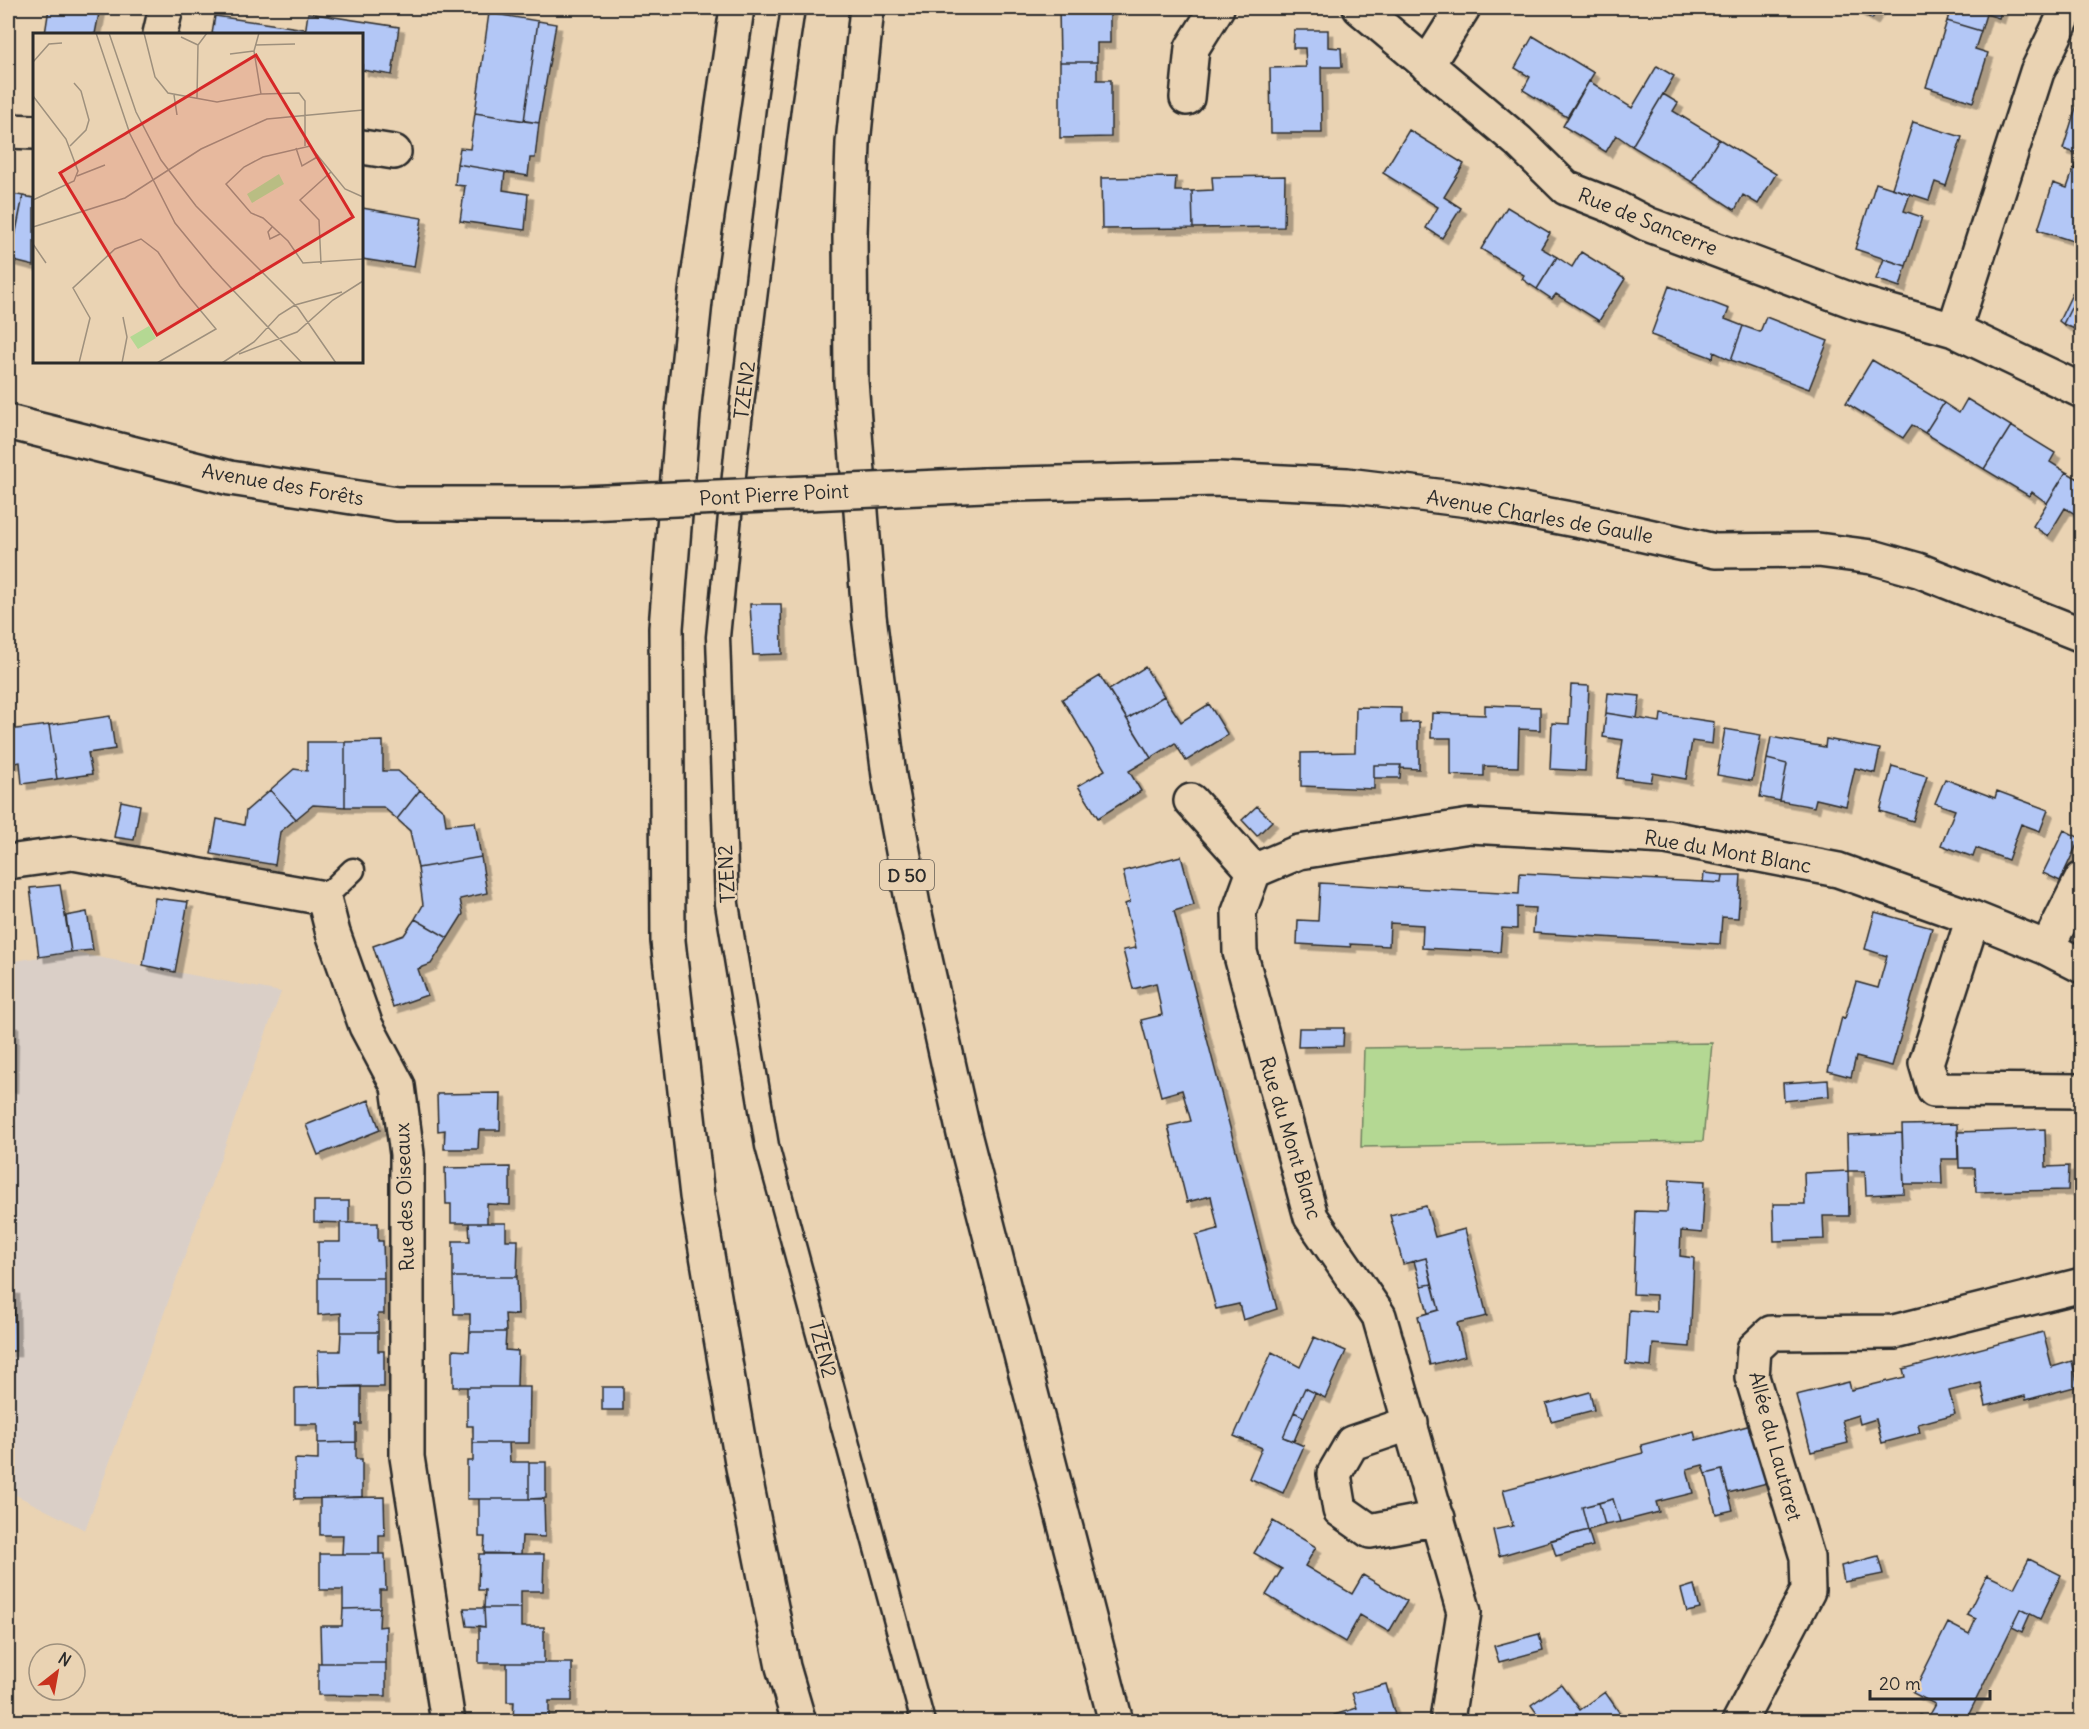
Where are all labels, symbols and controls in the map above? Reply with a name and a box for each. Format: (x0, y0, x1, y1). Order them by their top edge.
inset map (33, 33, 363, 363)
street label: Rue de Sancerre (1575, 182, 1721, 260)
street label: TZEN2 (728, 359, 760, 420)
street label: Avenue des Forêts (200, 457, 366, 511)
street label: Pont Pierre Point (699, 478, 850, 510)
street label: Avenue Charles de Gaulle (1425, 484, 1655, 548)
street label: Rue du Mont Blanc (1643, 824, 1813, 878)
street label: TZEN2 (712, 844, 740, 904)
road number: D 50 (880, 860, 934, 890)
street label: Rue du Mont Blanc (1254, 1054, 1328, 1222)
street label: Rue des Oiseaux (389, 1122, 419, 1272)
street label: TZEN2 (803, 1318, 843, 1380)
street label: Allée du Lautaret (1744, 1369, 1808, 1524)
north arrow (27, 1642, 87, 1702)
text: N (55, 1648, 75, 1671)
scale bar (1870, 1663, 1990, 1701)
text: 20 m (1879, 1672, 1921, 1695)

